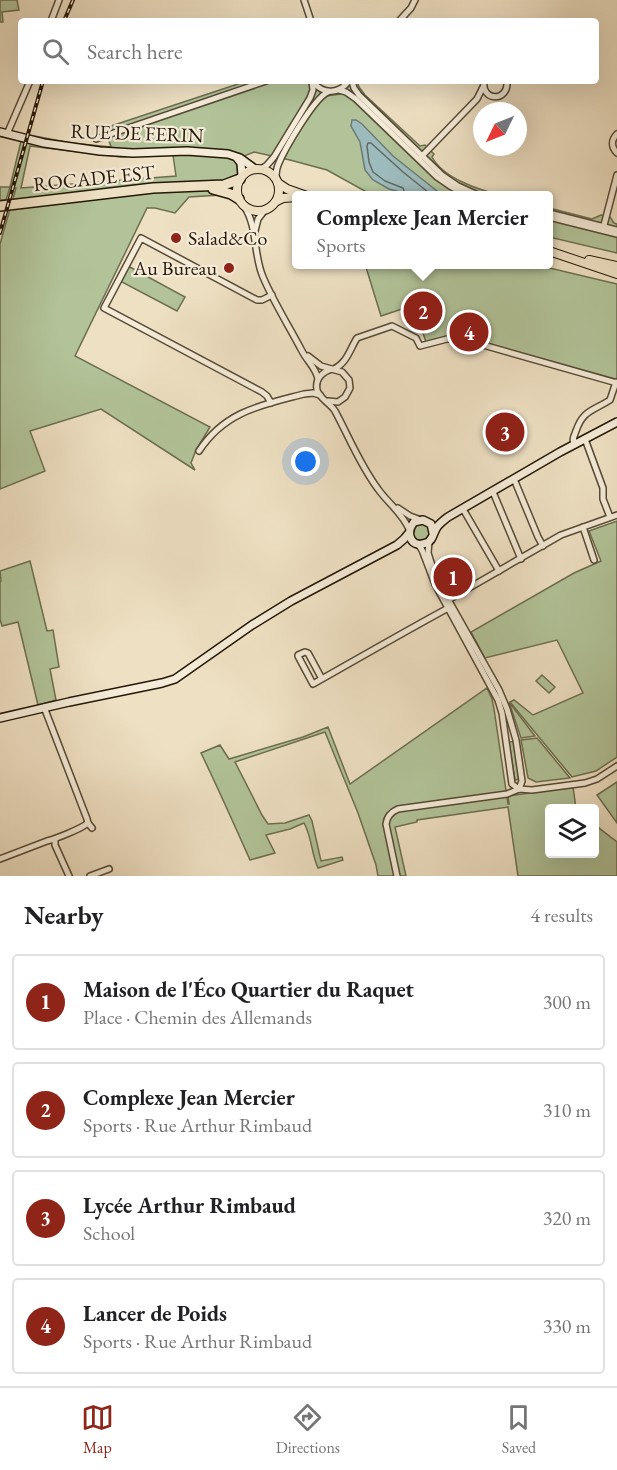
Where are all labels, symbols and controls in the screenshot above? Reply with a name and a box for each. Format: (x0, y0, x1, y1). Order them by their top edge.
search box (18, 18, 599, 84)
icon: search (39, 35, 72, 68)
text: Search here (87, 37, 182, 66)
north arrow (473, 102, 527, 156)
street label: RUE DE FERIN (70, 118, 204, 148)
street label: ROCADE EST (32, 159, 157, 197)
popup (292, 191, 553, 269)
text: Complexe Jean Mercier (317, 203, 528, 232)
place label: Salad&Co (188, 225, 267, 251)
marker: Salad&Co (169, 231, 183, 245)
text: Sports (317, 232, 366, 258)
place label: Au Bureau (132, 255, 217, 281)
marker: Au Bureau (222, 261, 236, 275)
pin: 2 (404, 288, 442, 334)
pin: 4 (450, 310, 488, 354)
pin: 3 (486, 410, 524, 454)
your location (291, 447, 320, 476)
pin: 1 (434, 554, 472, 600)
map controls (545, 804, 599, 858)
button: layers (545, 804, 599, 858)
text: Nearby (24, 898, 104, 932)
text: 4 results (530, 902, 593, 928)
text: Maison de l'Éco Quartier du Raquet (83, 975, 414, 1004)
text: 1 (40, 989, 51, 1015)
text: 300 m (543, 989, 591, 1015)
text: Place · Chemin des Allemands (83, 1004, 312, 1030)
text: Complexe Jean Mercier (83, 1083, 295, 1112)
text: 2 (40, 1097, 51, 1123)
text: 310 m (543, 1097, 591, 1123)
text: Sports · Rue Arthur Rimbaud (83, 1112, 312, 1138)
text: Lycée Arthur Rimbaud (83, 1191, 296, 1220)
text: 3 (40, 1205, 51, 1231)
text: 320 m (543, 1205, 591, 1231)
text: School (83, 1220, 135, 1246)
text: Lancer de Poids (83, 1299, 227, 1328)
text: 4 (40, 1313, 51, 1339)
text: 330 m (543, 1313, 591, 1339)
text: Sports · Rue Arthur Rimbaud (83, 1328, 312, 1354)
tab: Map (81, 1401, 114, 1458)
tab: Directions (276, 1401, 340, 1458)
tab: Saved (502, 1401, 536, 1458)

